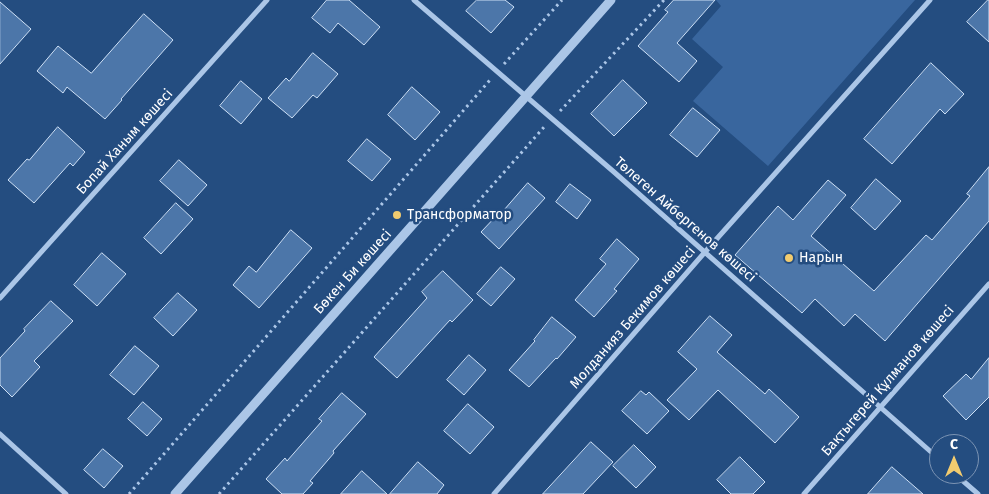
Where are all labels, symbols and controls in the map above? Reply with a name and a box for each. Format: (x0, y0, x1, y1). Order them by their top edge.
street label: Бопай Ханым көшесі (73, 86, 177, 198)
street label: Төлеген Айбергенов көшесі (611, 154, 759, 286)
place label: Трансформатор (407, 207, 512, 223)
marker: Трансформатор (391, 209, 403, 221)
street label: Бөкен Би көшесі (311, 226, 395, 318)
street label: Молданияз Бекимов көшесі (567, 243, 699, 393)
place label: Нарын (799, 250, 843, 266)
marker: Нарын (783, 252, 795, 264)
street label: Бақтыгерей Құлманов көшесі (818, 302, 958, 460)
north arrow (929, 434, 979, 484)
text: С (950, 436, 958, 453)

